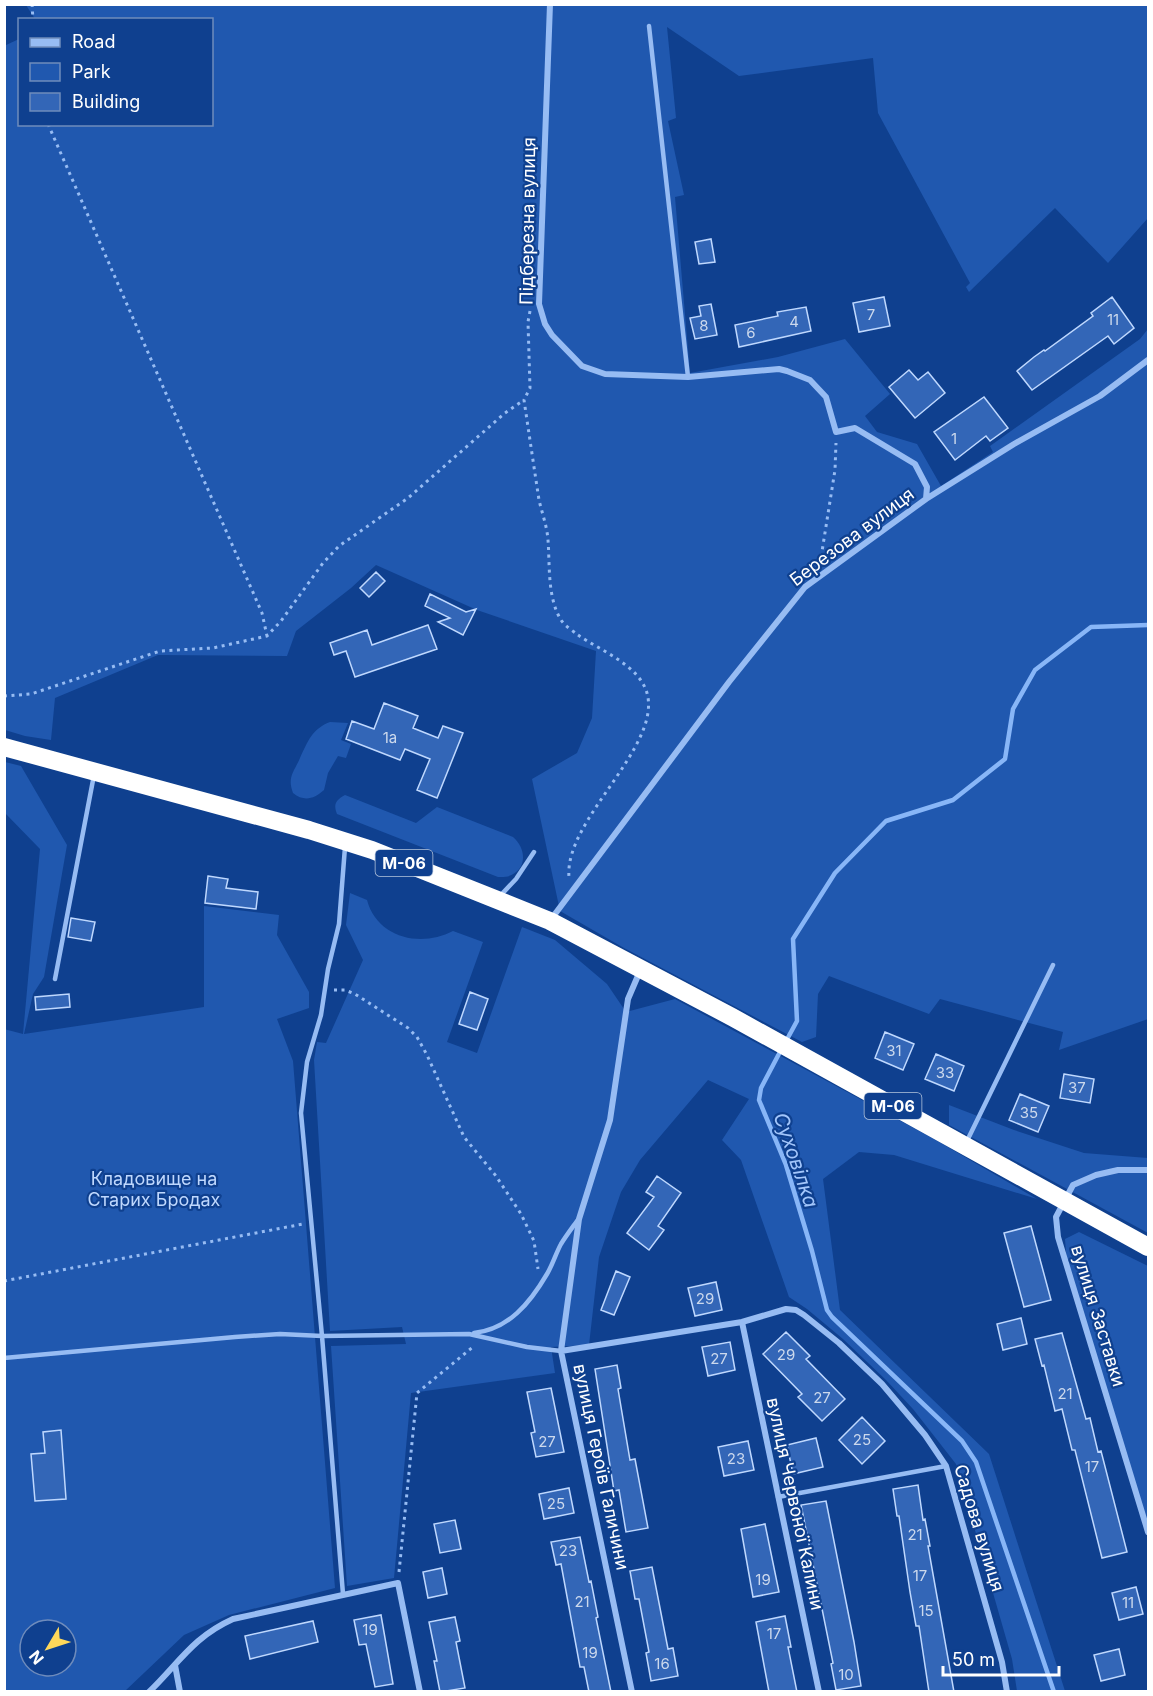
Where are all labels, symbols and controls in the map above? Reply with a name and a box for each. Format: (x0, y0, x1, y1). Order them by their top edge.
legend (18, 18, 213, 126)
text: Road (72, 31, 115, 52)
text: Park (72, 61, 111, 82)
text: Building (72, 91, 140, 112)
street label: Підберезна вулиця (516, 137, 539, 305)
house number: 7 (867, 305, 875, 324)
house number: 11 (1107, 310, 1119, 329)
house number: 4 (789, 312, 799, 331)
house number: 8 (699, 316, 709, 335)
house number: 6 (746, 323, 756, 342)
house number: 1 (951, 429, 957, 448)
street label: Березова вулиця (786, 483, 918, 590)
house number: 1а (383, 728, 397, 747)
road number: М-06 (376, 850, 432, 876)
house number: 31 (886, 1041, 902, 1060)
house number: 33 (936, 1063, 954, 1082)
house number: 37 (1068, 1078, 1086, 1097)
road number: М-06 (864, 1093, 922, 1119)
house number: 35 (1020, 1103, 1038, 1122)
water label: Суховілка (769, 1109, 823, 1211)
park label: Кладовище на Старих Бродах (88, 1168, 221, 1210)
street label: вулиця Заставки (1067, 1243, 1130, 1389)
house number: 29 (696, 1289, 714, 1308)
house number: 29 (777, 1345, 795, 1364)
house number: 27 (710, 1349, 728, 1368)
street label: вулиця Героїв Галичини (569, 1362, 634, 1572)
house number: 21 (1057, 1384, 1073, 1403)
house number: 27 (813, 1388, 831, 1407)
street label: вулиця Червоної Калини (763, 1396, 828, 1612)
house number: 25 (853, 1430, 871, 1449)
house number: 27 (538, 1432, 556, 1451)
house number: 23 (727, 1449, 745, 1468)
house number: 17 (1085, 1457, 1099, 1476)
street label: Садова вулиця (950, 1462, 1009, 1594)
house number: 25 (547, 1494, 565, 1513)
house number: 21 (907, 1525, 923, 1544)
house number: 23 (559, 1541, 577, 1560)
house number: 17 (913, 1566, 927, 1585)
house number: 19 (755, 1570, 771, 1589)
house number: 21 (574, 1592, 590, 1611)
house number: 11 (1122, 1593, 1134, 1612)
house number: 15 (918, 1601, 934, 1620)
north arrow (18, 1618, 78, 1678)
house number: 19 (362, 1620, 378, 1639)
house number: 17 (767, 1624, 781, 1643)
scale bar (943, 1639, 1058, 1677)
house number: 19 (582, 1643, 598, 1662)
text: N (25, 1646, 48, 1668)
text: 50 m (952, 1649, 995, 1670)
house number: 16 (654, 1654, 670, 1673)
house number: 10 (838, 1665, 854, 1684)

